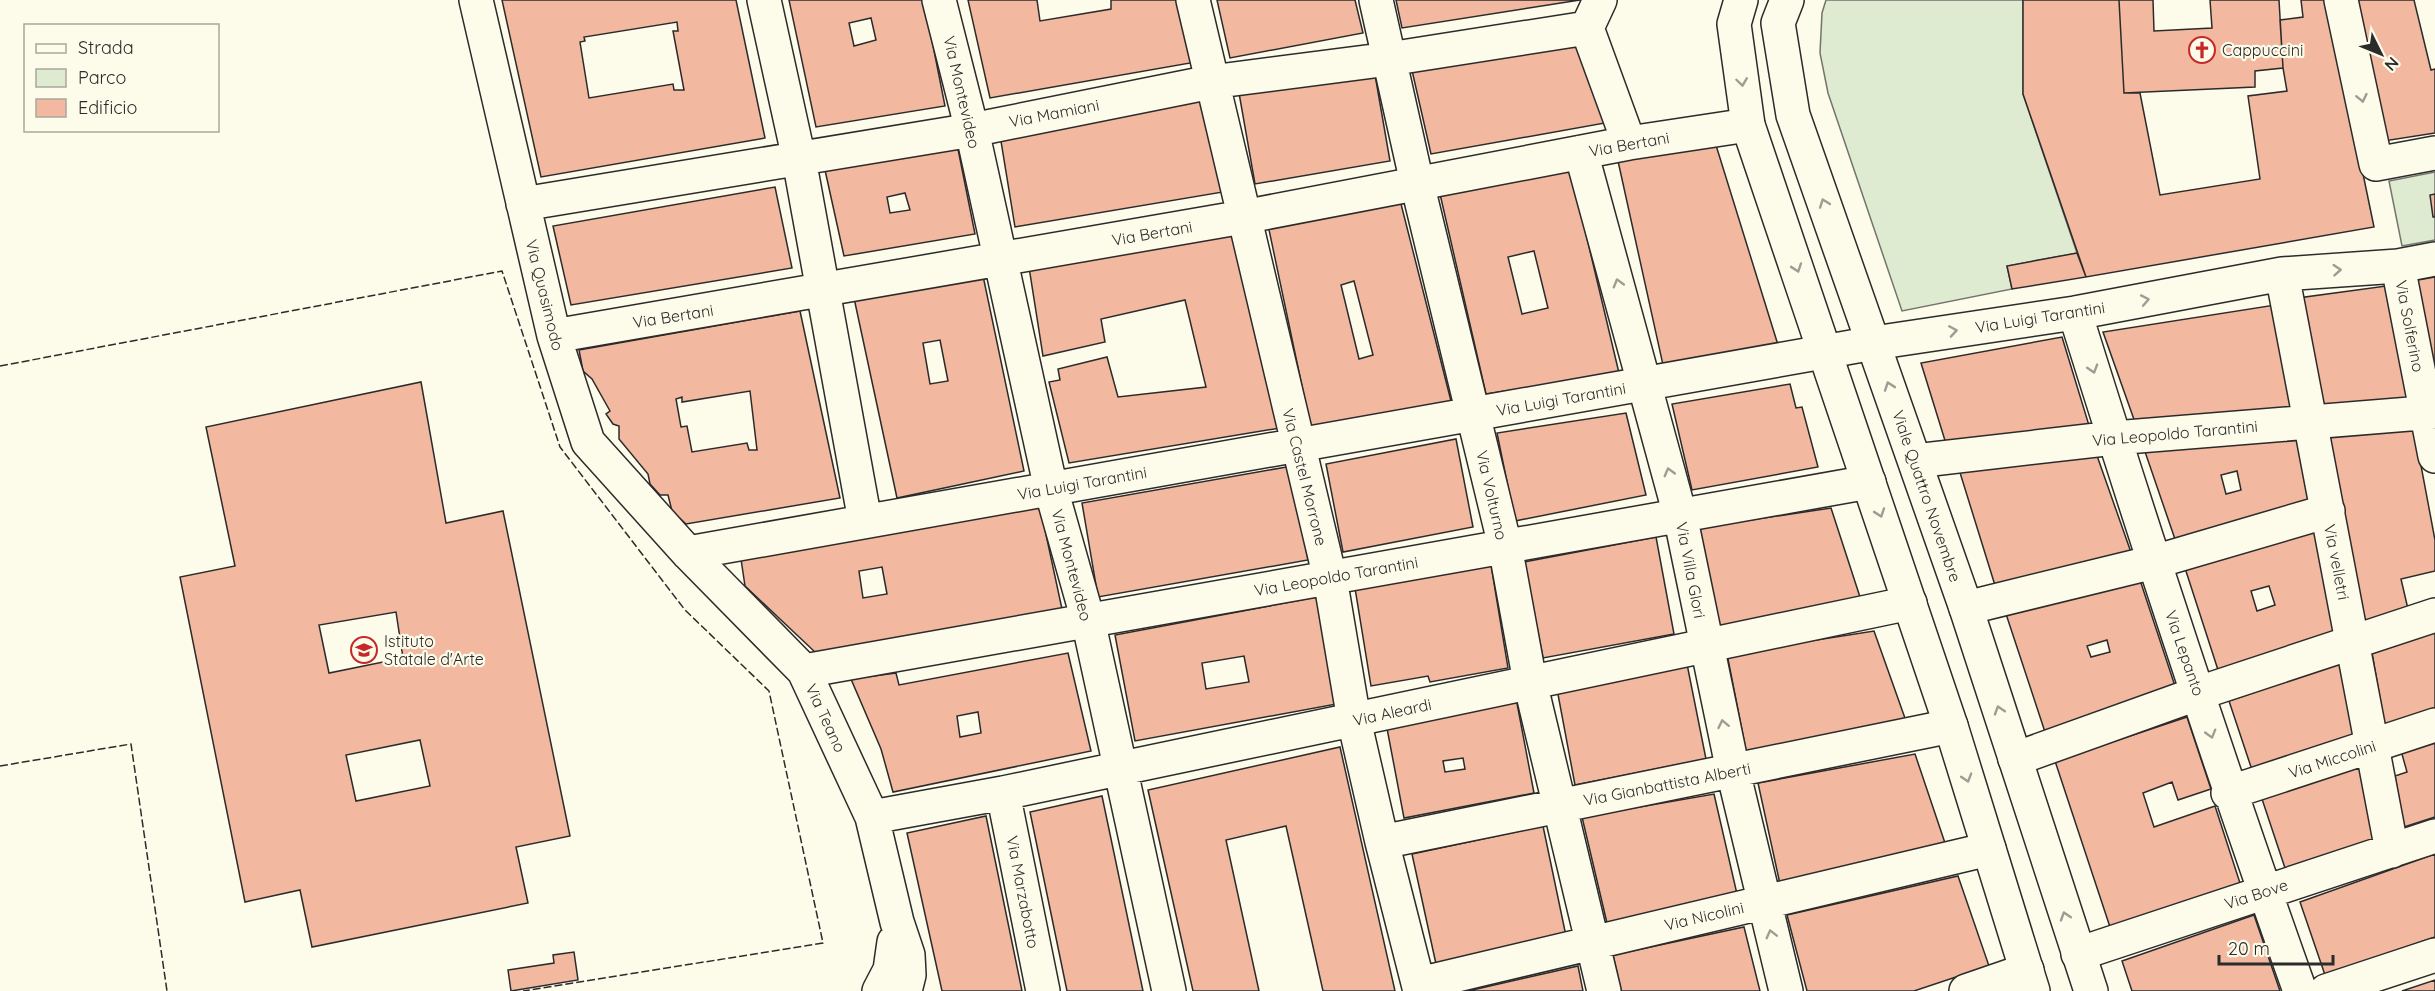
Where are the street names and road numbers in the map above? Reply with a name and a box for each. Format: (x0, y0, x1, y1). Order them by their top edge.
street label: Via Montevideo (939, 34, 985, 150)
street label: Via Mamiani (1007, 94, 1101, 132)
street label: Via Bertani (1587, 127, 1671, 161)
street label: Via Bertani (1110, 216, 1194, 250)
street label: Via Quasimodo (522, 237, 568, 353)
street label: Via Solferino (2391, 278, 2429, 374)
street label: Via Luigi Tarantini (1974, 297, 2106, 337)
street label: Via Bertani (631, 300, 715, 332)
street label: Via Luigi Tarantini (1495, 378, 1627, 420)
street label: Via Castel Morrone (1278, 406, 1332, 548)
street label: Viale Quattro Novembre (1888, 407, 1966, 585)
street label: Via Leopoldo Tarantini (2091, 416, 2259, 450)
street label: Via Volturno (1472, 448, 1512, 542)
street label: Via Luigi Tarantini (1016, 462, 1148, 504)
street label: Via Montevideo (1047, 507, 1097, 623)
street label: Via Villa Glori (1672, 520, 1710, 620)
street label: Via velletri (2320, 522, 2354, 602)
street label: Via Leopoldo Tarantini (1252, 552, 1420, 600)
street label: Via Lepanto (2161, 608, 2209, 698)
street label: Via Teano (801, 680, 851, 756)
street label: Via Aleardi (1351, 694, 1433, 730)
street label: Via Miccolini (2286, 735, 2378, 783)
street label: Via Gianbattista Alberti (1582, 758, 1752, 810)
street label: Via Marzabotto (1002, 834, 1044, 950)
street label: Via Bove (2222, 874, 2290, 914)
street label: Via Nicolini (1662, 897, 1746, 935)

